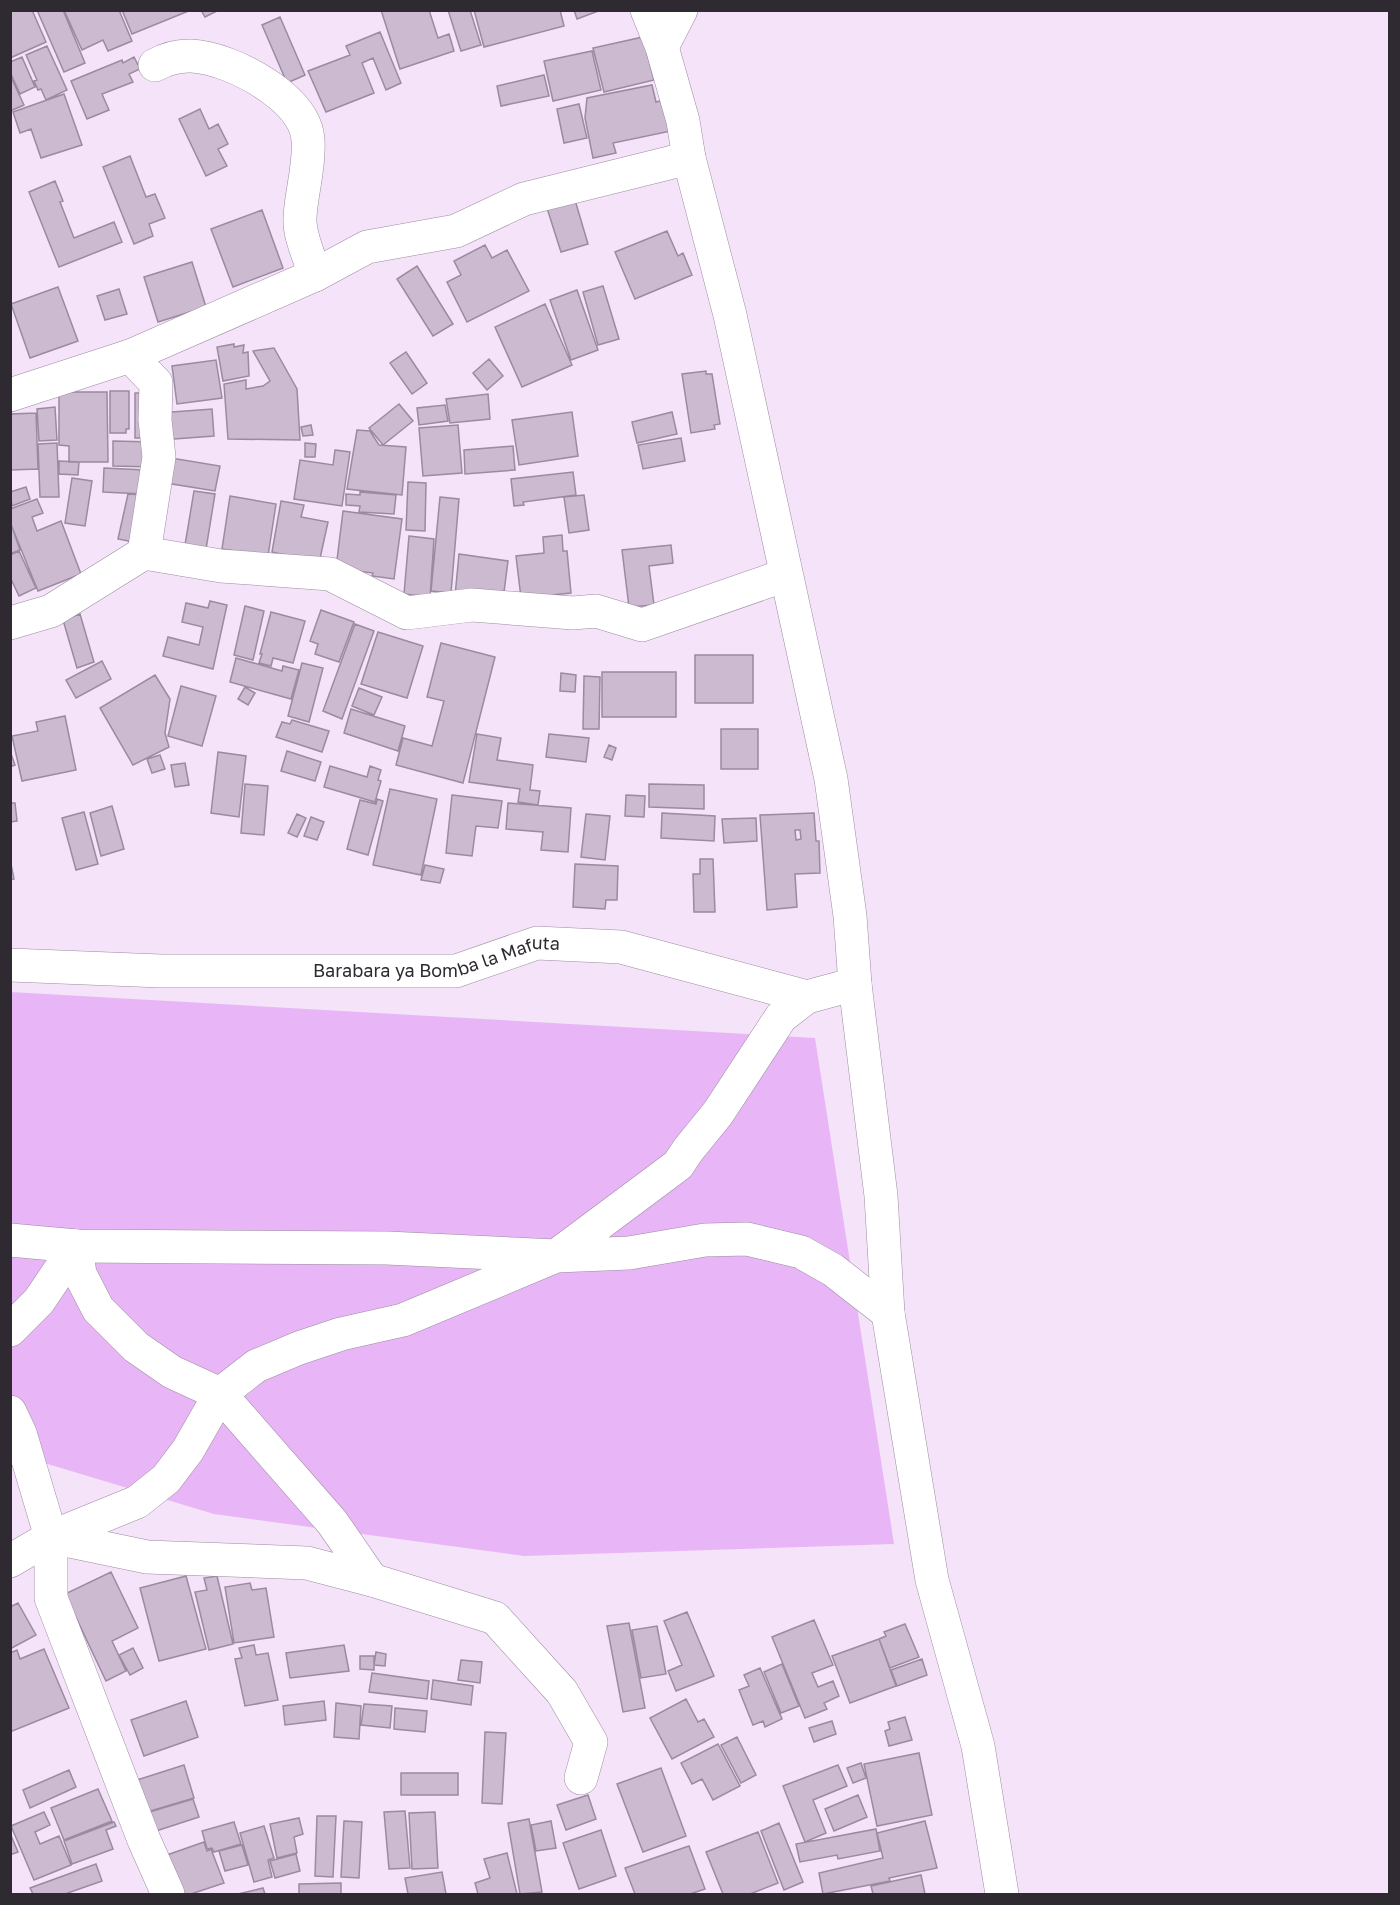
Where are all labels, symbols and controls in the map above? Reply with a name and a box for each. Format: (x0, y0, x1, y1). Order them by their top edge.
street label: Barabara ya Bomba la Mafuta (313, 931, 561, 981)

